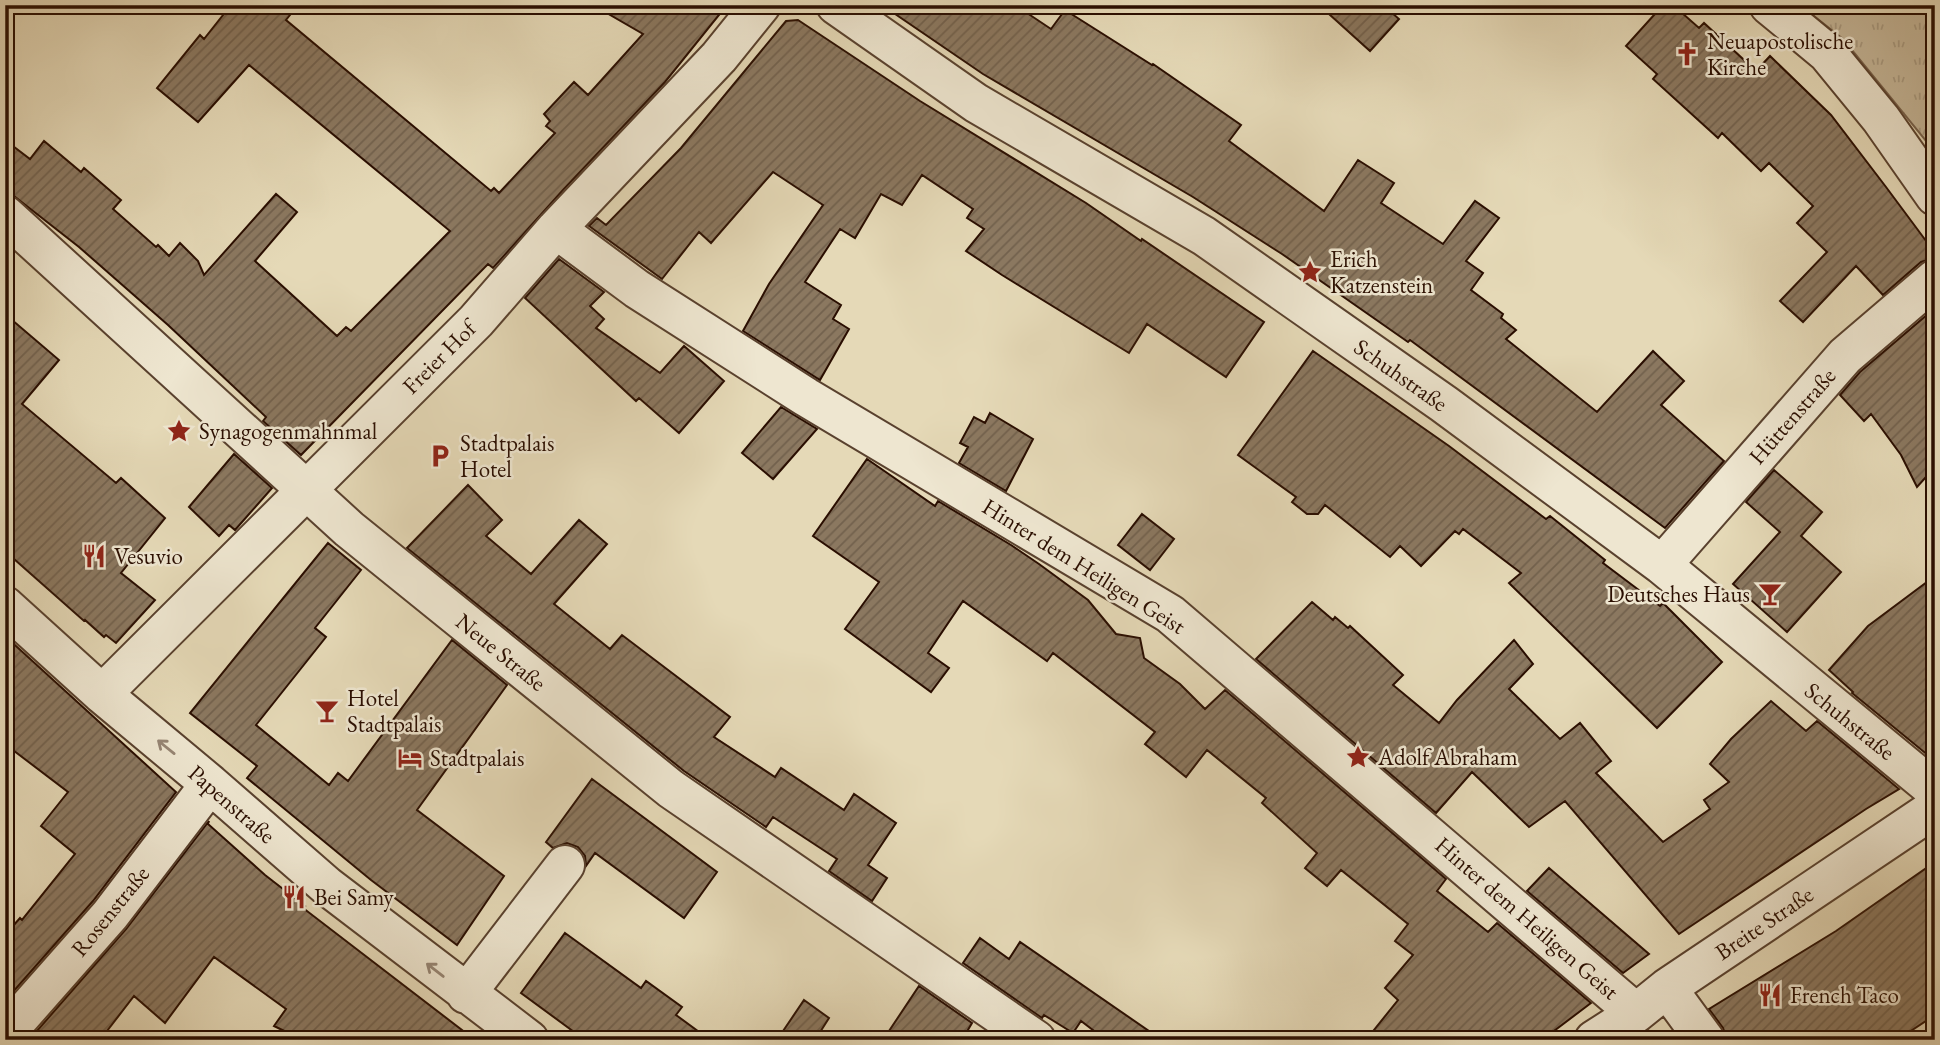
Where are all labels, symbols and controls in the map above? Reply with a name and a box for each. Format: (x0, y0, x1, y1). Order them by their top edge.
place label: Neuapostolische Kirche (1707, 26, 1853, 82)
church icon: Neuapostolische Kirche (1673, 40, 1701, 68)
place label: Erich Katzenstein (1330, 244, 1433, 300)
place icon: Erich Katzenstein (1296, 258, 1324, 286)
street label: Freier Hof (396, 312, 484, 400)
street label: Schuhstraße (1348, 332, 1454, 418)
street label: Hüttenstraße (1742, 361, 1842, 471)
place label: Synagogenmahnmal (199, 416, 378, 446)
place icon: Synagogenmahnmal (165, 417, 193, 445)
place label: Stadtpalais Hotel (460, 428, 554, 484)
parking icon: Stadtpalais Hotel (426, 442, 454, 470)
street label: Hinter dem Heiligen Geist (977, 491, 1192, 641)
place label: Vesuvio (114, 541, 183, 571)
restaurant icon: Vesuvio (80, 542, 108, 570)
place label: Deutsches Haus (1607, 579, 1750, 609)
bar icon: Deutsches Haus (1756, 580, 1784, 608)
street label: Neue Straße (450, 606, 553, 698)
street label: Schuhstraße (1799, 675, 1901, 767)
place label: Hotel Stadtpalais (347, 683, 441, 739)
bar icon: Hotel Stadtpalais (313, 697, 341, 725)
one-way arrow (157, 739, 175, 755)
place label: Adolf Abraham (1377, 742, 1518, 772)
place label: Stadtpalais (430, 743, 524, 773)
place icon: Adolf Abraham (1344, 743, 1372, 771)
hotel icon: Stadtpalais (396, 744, 424, 772)
street label: Papenstraße (182, 758, 282, 850)
street label: Hinter dem Heiligen Geist (1429, 830, 1626, 1007)
street label: Rosenstraße (64, 859, 156, 963)
street label: Breite Straße (1709, 879, 1819, 967)
place label: Bei Samy (314, 882, 395, 912)
restaurant icon: Bei Samy (280, 883, 308, 911)
one-way arrow (426, 962, 445, 977)
place label: French Taco (1790, 980, 1899, 1010)
restaurant icon: French Taco (1756, 981, 1784, 1009)

